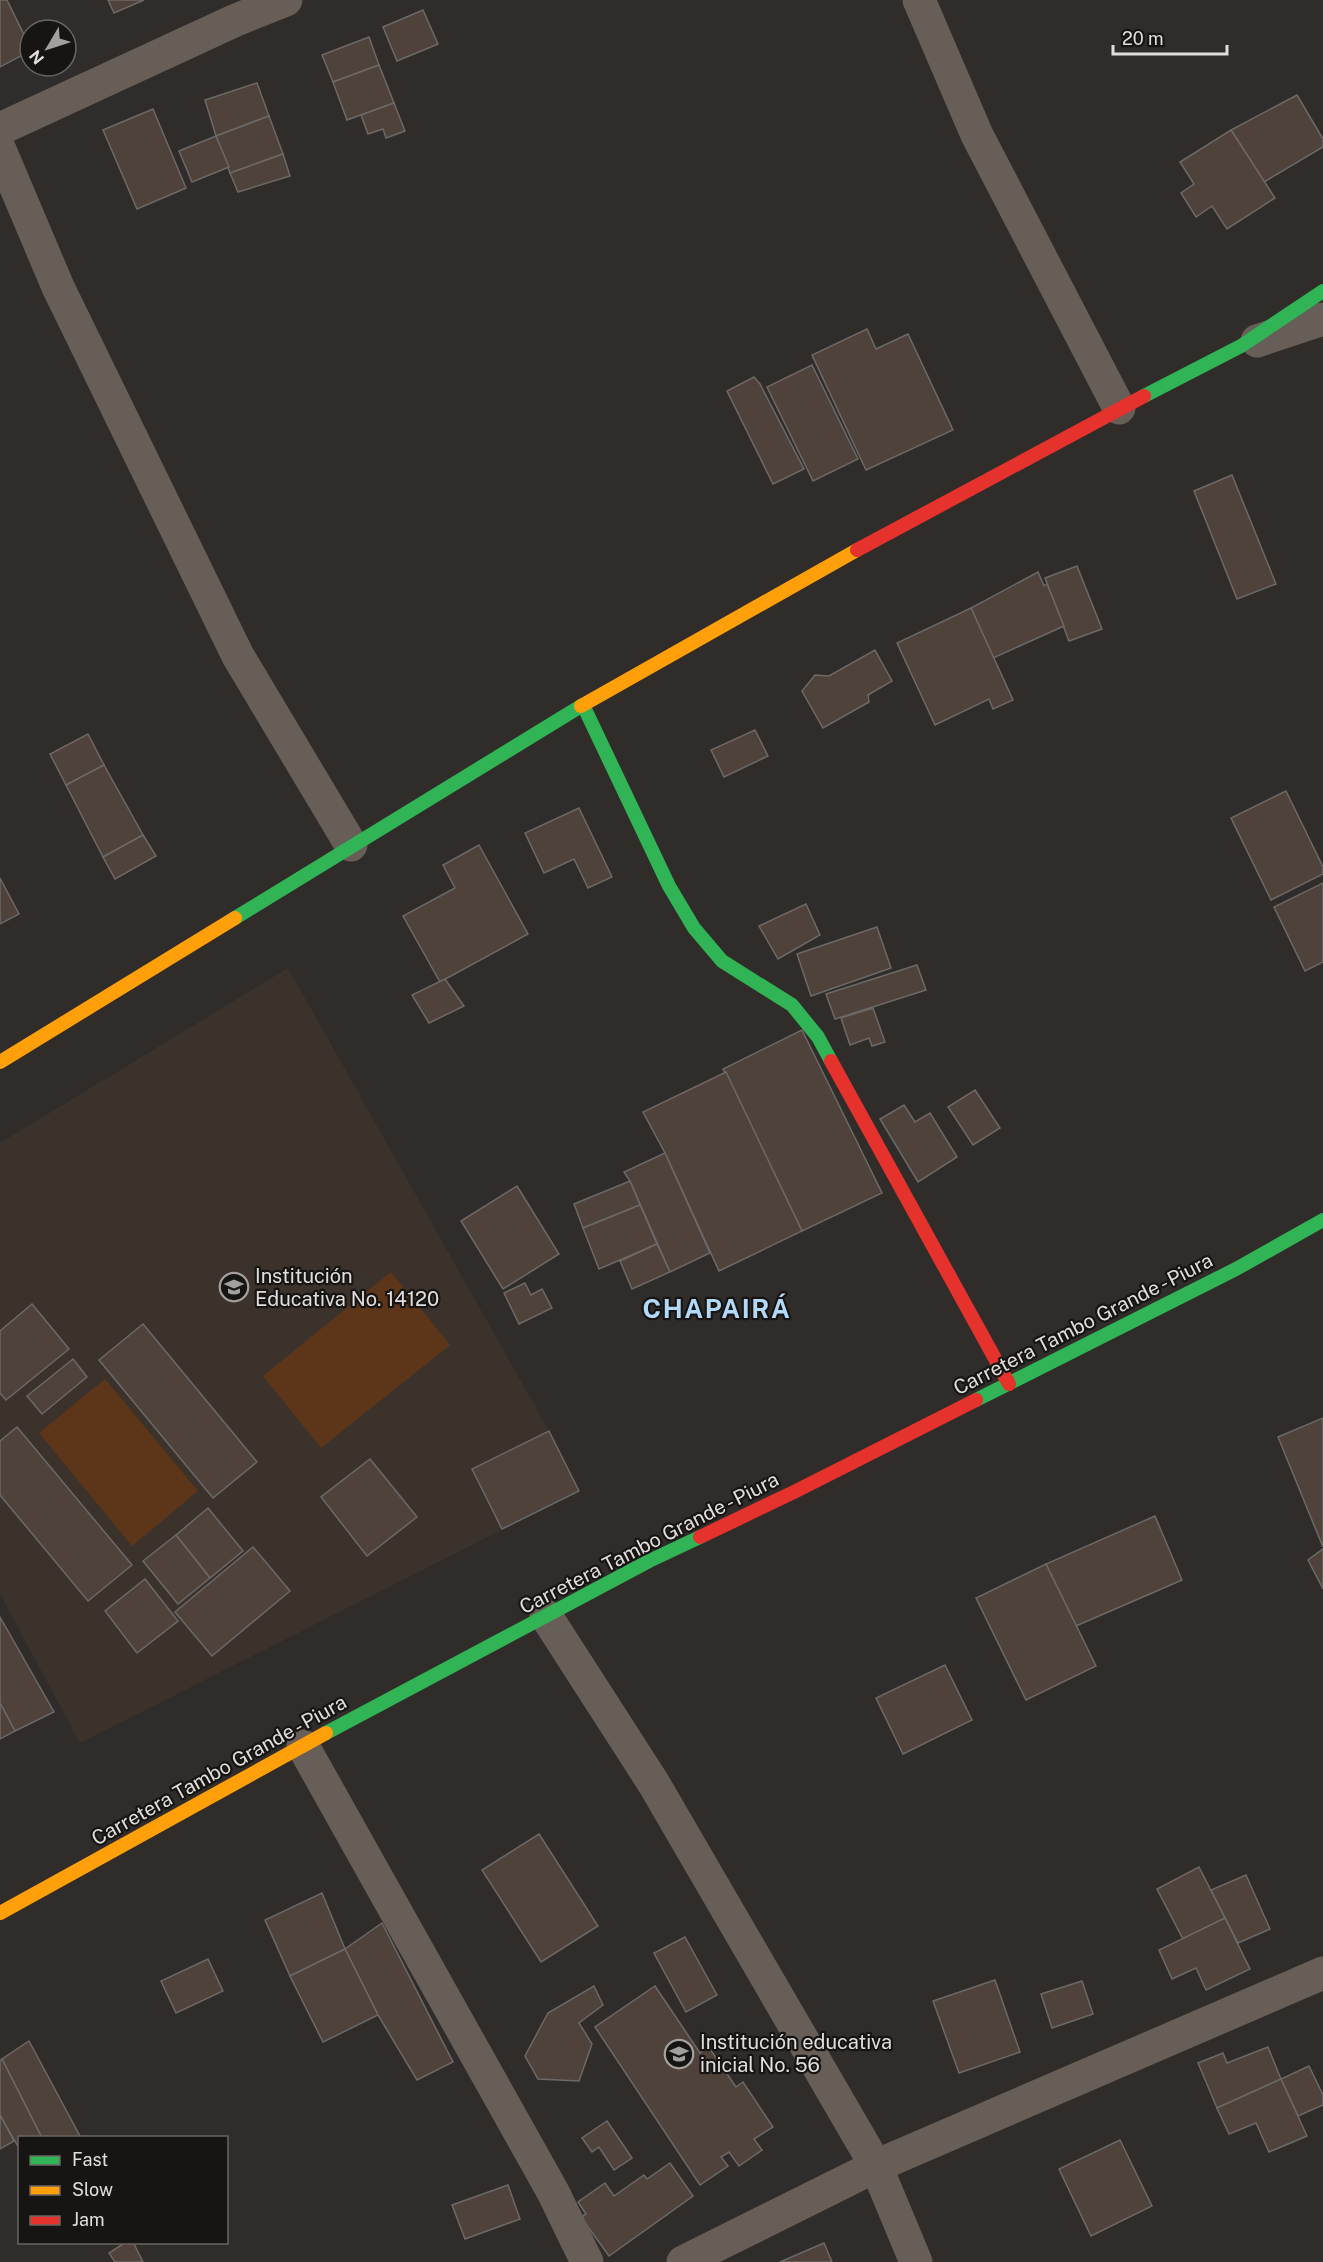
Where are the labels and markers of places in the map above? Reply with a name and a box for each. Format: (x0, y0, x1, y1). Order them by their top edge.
place label: Institución Educativa No. 14120 (255, 1264, 439, 1311)
school or university icon: Institución Educativa No. 14120 (218, 1271, 250, 1303)
place label: Institución educativa inicial No. 56 (700, 2030, 892, 2077)
school or university icon: Institución educativa inicial No. 56 (663, 2038, 695, 2070)

